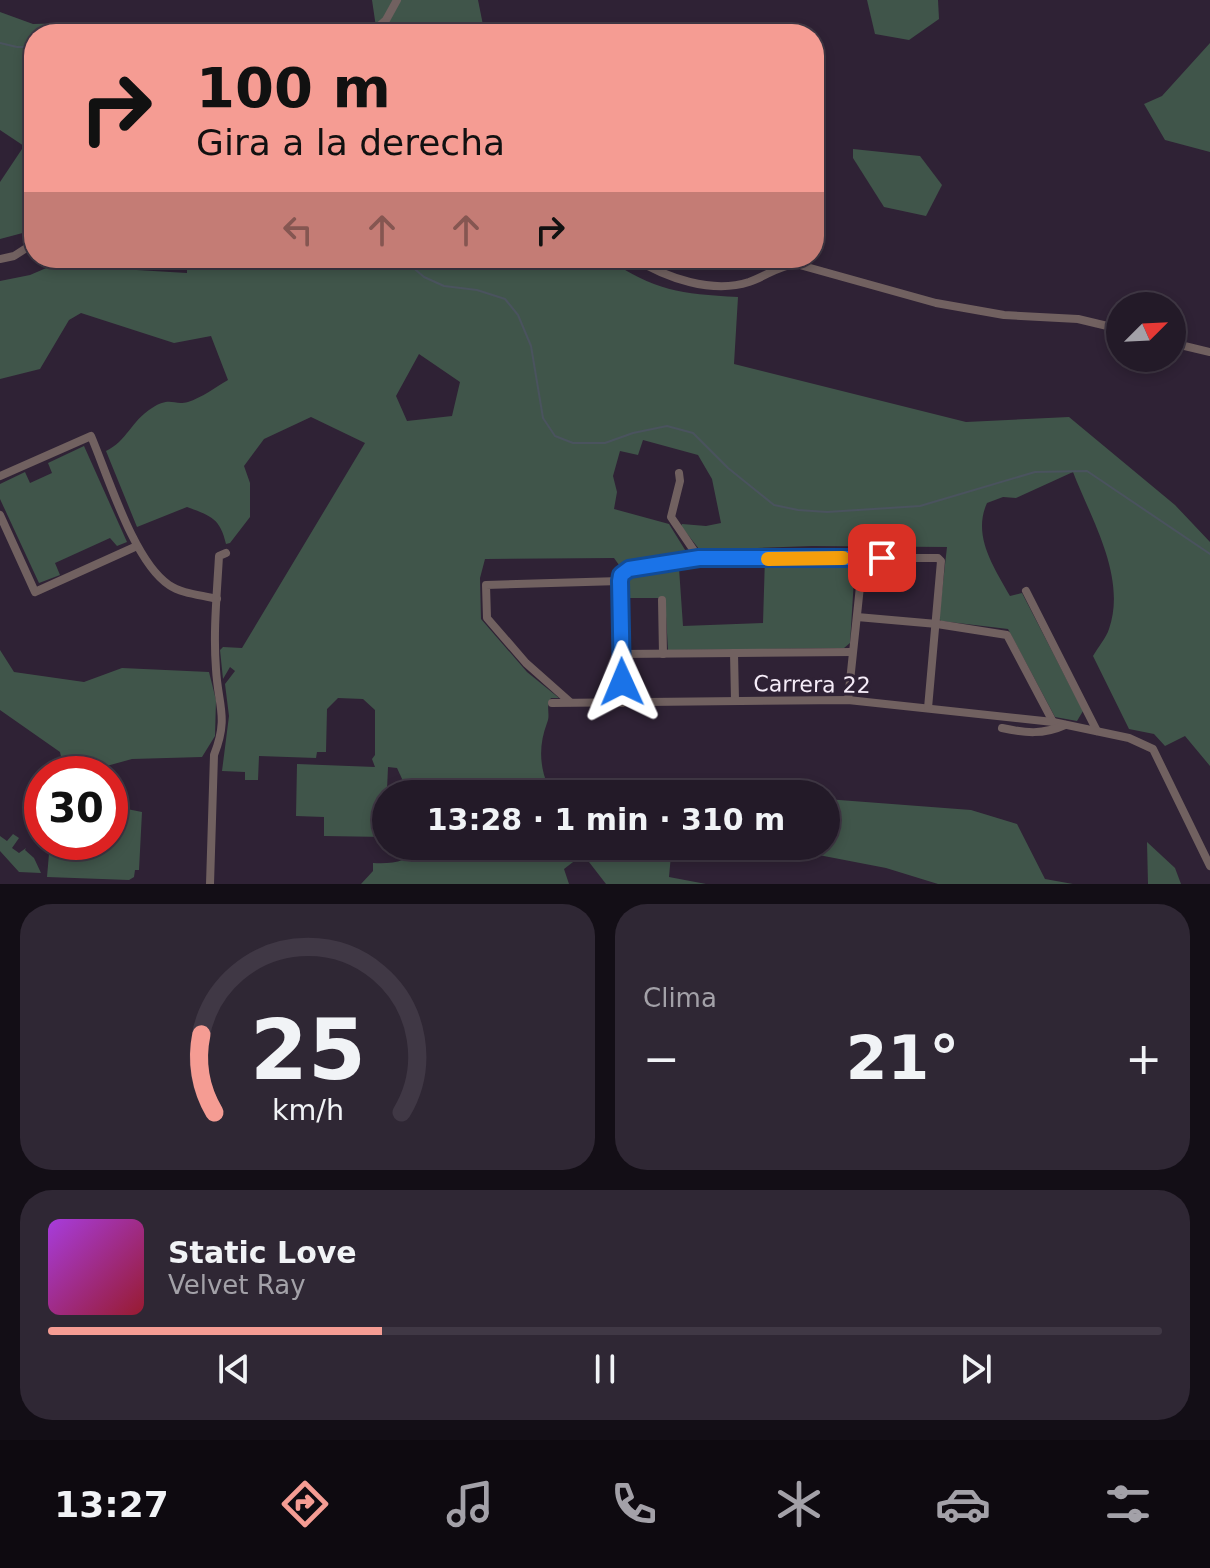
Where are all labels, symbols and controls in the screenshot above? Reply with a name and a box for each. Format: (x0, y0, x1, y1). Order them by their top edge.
text: 100 m (196, 55, 391, 120)
icon: right (64, 56, 168, 160)
text: Gira a la derecha (196, 122, 505, 163)
icon: left (276, 208, 320, 252)
icon: ahead (360, 208, 404, 252)
icon: ahead (444, 208, 488, 252)
icon: right (528, 208, 572, 252)
north arrow (1106, 292, 1186, 372)
map controls (1106, 292, 1186, 372)
pin (848, 524, 916, 592)
icon: arrive (860, 536, 904, 580)
position arrow (580, 640, 664, 724)
street label: Carrera 22 (753, 671, 871, 698)
speed limit sign: 30 (24, 756, 128, 860)
text: 13:28 · 1 min · 310 m (427, 802, 785, 837)
text: Clima (643, 983, 717, 1013)
text: 25 (250, 1002, 365, 1099)
text: 21° (846, 1023, 959, 1093)
text: − (643, 1033, 680, 1084)
text: + (1125, 1033, 1162, 1084)
text: km/h (271, 1093, 344, 1127)
text: Static Love (168, 1235, 357, 1270)
text: Velvet Ray (168, 1270, 306, 1300)
icon: previous (212, 1347, 256, 1391)
icon: pause (583, 1347, 627, 1391)
icon: next (954, 1347, 998, 1391)
icon: directions (277, 1476, 333, 1532)
icon: music (442, 1476, 498, 1532)
icon: phone (606, 1476, 662, 1532)
icon: climate (771, 1476, 827, 1532)
icon: car (935, 1476, 991, 1532)
icon: filters (1100, 1476, 1156, 1532)
text: 13:27 (54, 1484, 169, 1525)

